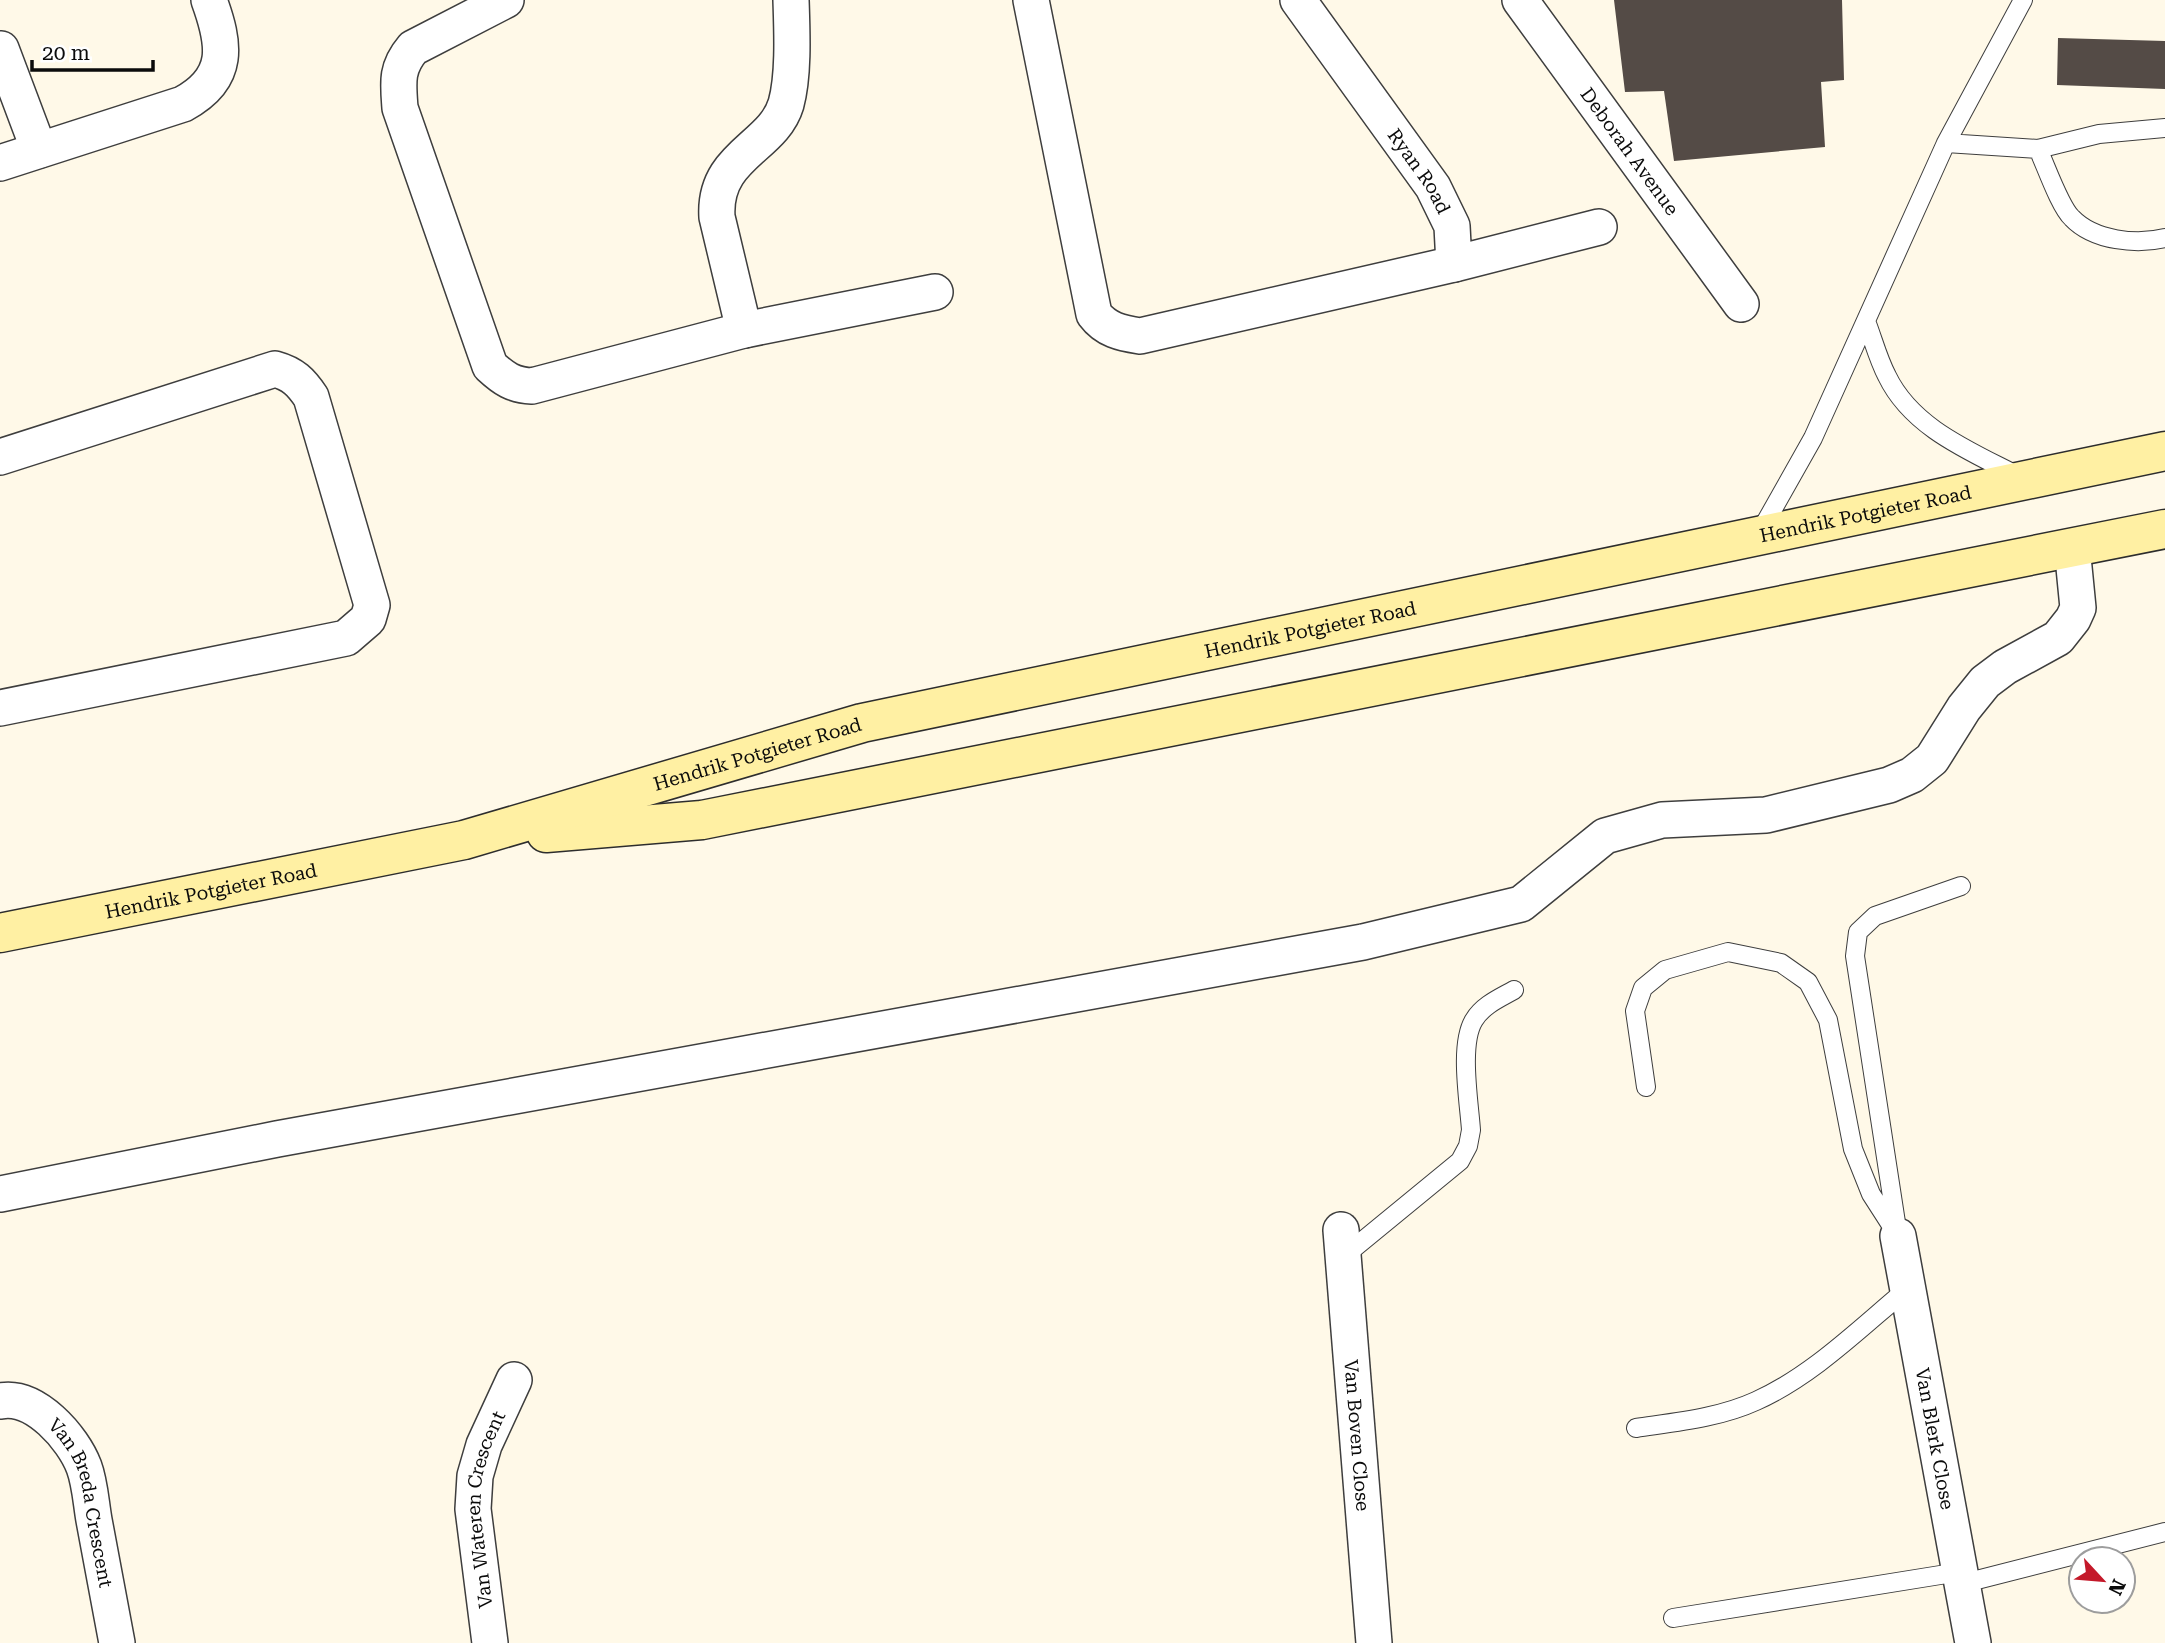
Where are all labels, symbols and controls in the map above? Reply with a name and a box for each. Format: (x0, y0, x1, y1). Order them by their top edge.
scale bar (32, 28, 152, 72)
text: 20 m (42, 41, 90, 65)
street label: Deborah Avenue (1576, 83, 1684, 220)
street label: Ryan Road (1383, 124, 1456, 217)
street label: Hendrik Potgieter Road (1757, 480, 1973, 547)
street label: Hendrik Potgieter Road (1202, 596, 1418, 663)
street label: Hendrik Potgieter Road (651, 712, 864, 795)
street label: Hendrik Potgieter Road (103, 858, 319, 923)
street label: Van Boven Close (1340, 1359, 1375, 1512)
street label: Van Blerk Close (1911, 1366, 1960, 1511)
street label: Van Wateren Crescent (461, 1407, 510, 1610)
street label: Van Breda Crescent (44, 1413, 118, 1589)
north arrow (2067, 1545, 2137, 1615)
text: N (2103, 1576, 2130, 1599)

